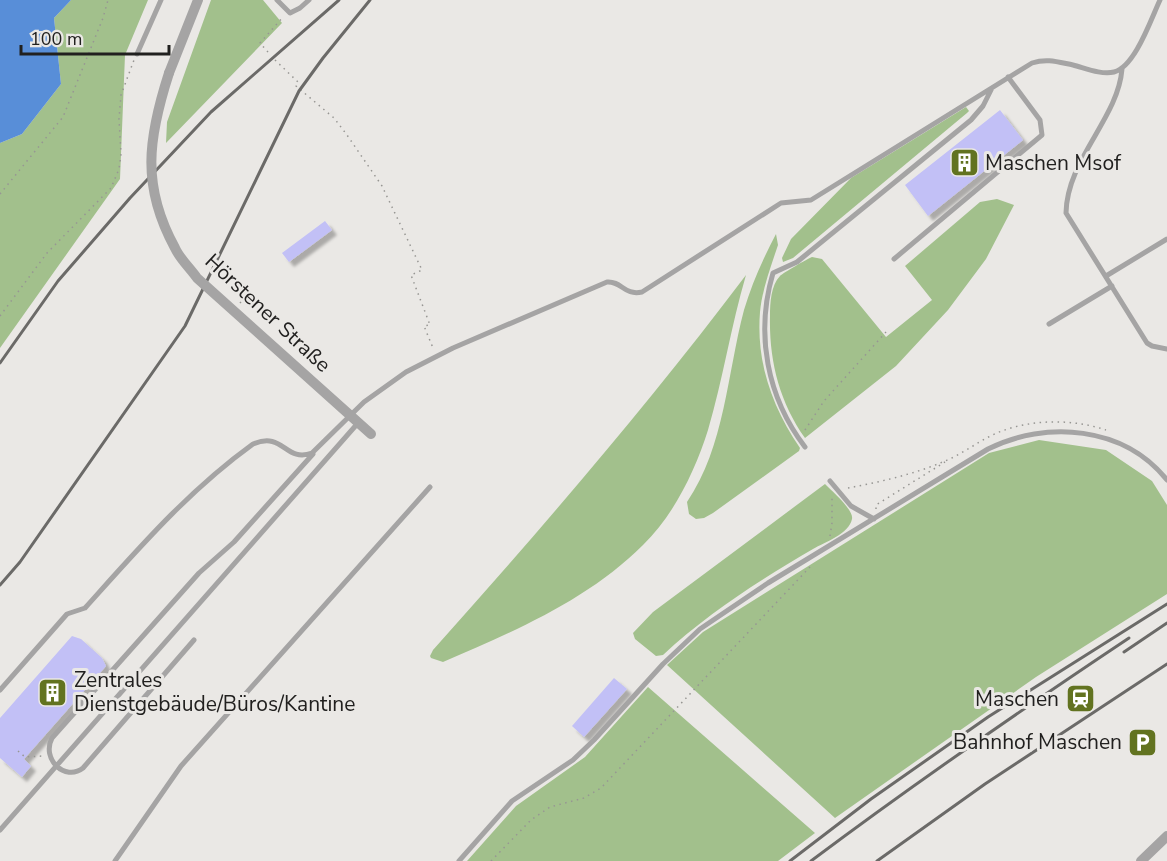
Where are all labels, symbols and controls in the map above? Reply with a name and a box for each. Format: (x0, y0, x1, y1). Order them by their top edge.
scale bar (21, 18, 170, 56)
text: 100 m (30, 27, 82, 51)
building icon: Maschen Msof (948, 147, 980, 179)
place label: Maschen Msof (985, 149, 1122, 177)
street label: Hörstener Straße (199, 247, 337, 379)
place label: Zentrales Dienstgebäude/Büros/Kantine (74, 666, 355, 718)
building icon: Zentrales Dienstgebäude/Büros/Kantine (37, 676, 69, 708)
station icon: Maschen (1064, 683, 1096, 715)
place label: Maschen (975, 685, 1059, 713)
parking icon: Bahnhof Maschen (1127, 726, 1159, 758)
place label: Bahnhof Maschen (953, 728, 1122, 756)

